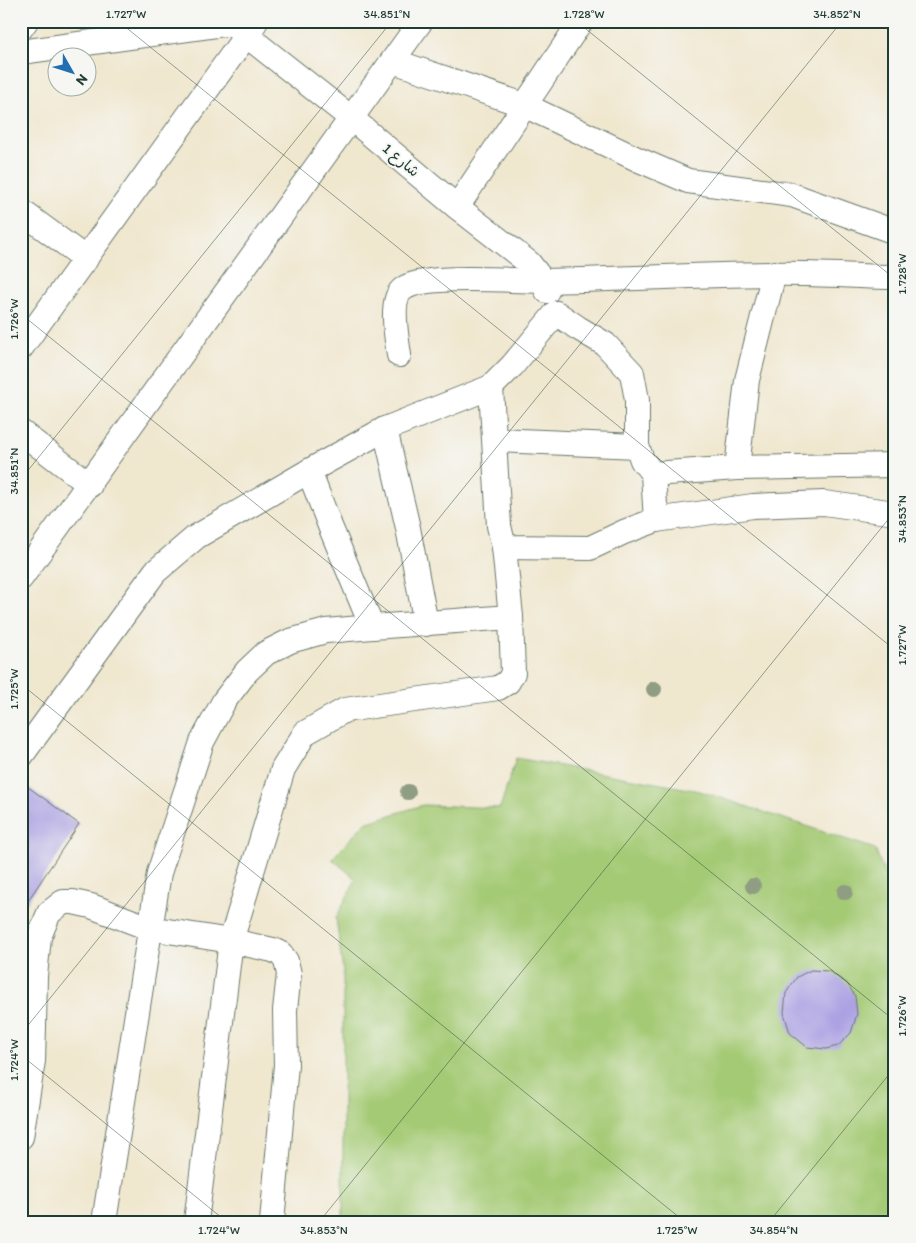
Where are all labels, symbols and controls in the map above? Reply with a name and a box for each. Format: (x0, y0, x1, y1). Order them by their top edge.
text: 1.727°W (106, 7, 146, 21)
text: 34.851°N (364, 7, 410, 21)
text: 1.728°W (563, 7, 605, 21)
text: 34.852°N (813, 7, 861, 21)
north arrow (48, 48, 98, 98)
text: N (72, 71, 91, 89)
street label: شارع 1 (378, 139, 423, 181)
text: 1.728°W (895, 253, 909, 295)
text: 1.726°W (7, 299, 21, 339)
text: 34.851°N (7, 448, 21, 494)
text: 34.853°N (895, 495, 909, 543)
text: 1.727°W (895, 625, 909, 665)
text: 1.725°W (7, 669, 21, 709)
text: 1.726°W (895, 996, 909, 1036)
text: 1.724°W (7, 1039, 21, 1081)
text: 1.724°W (198, 1223, 240, 1237)
text: 34.853°N (300, 1223, 348, 1237)
text: 1.725°W (657, 1223, 697, 1237)
text: 34.854°N (750, 1223, 798, 1237)

